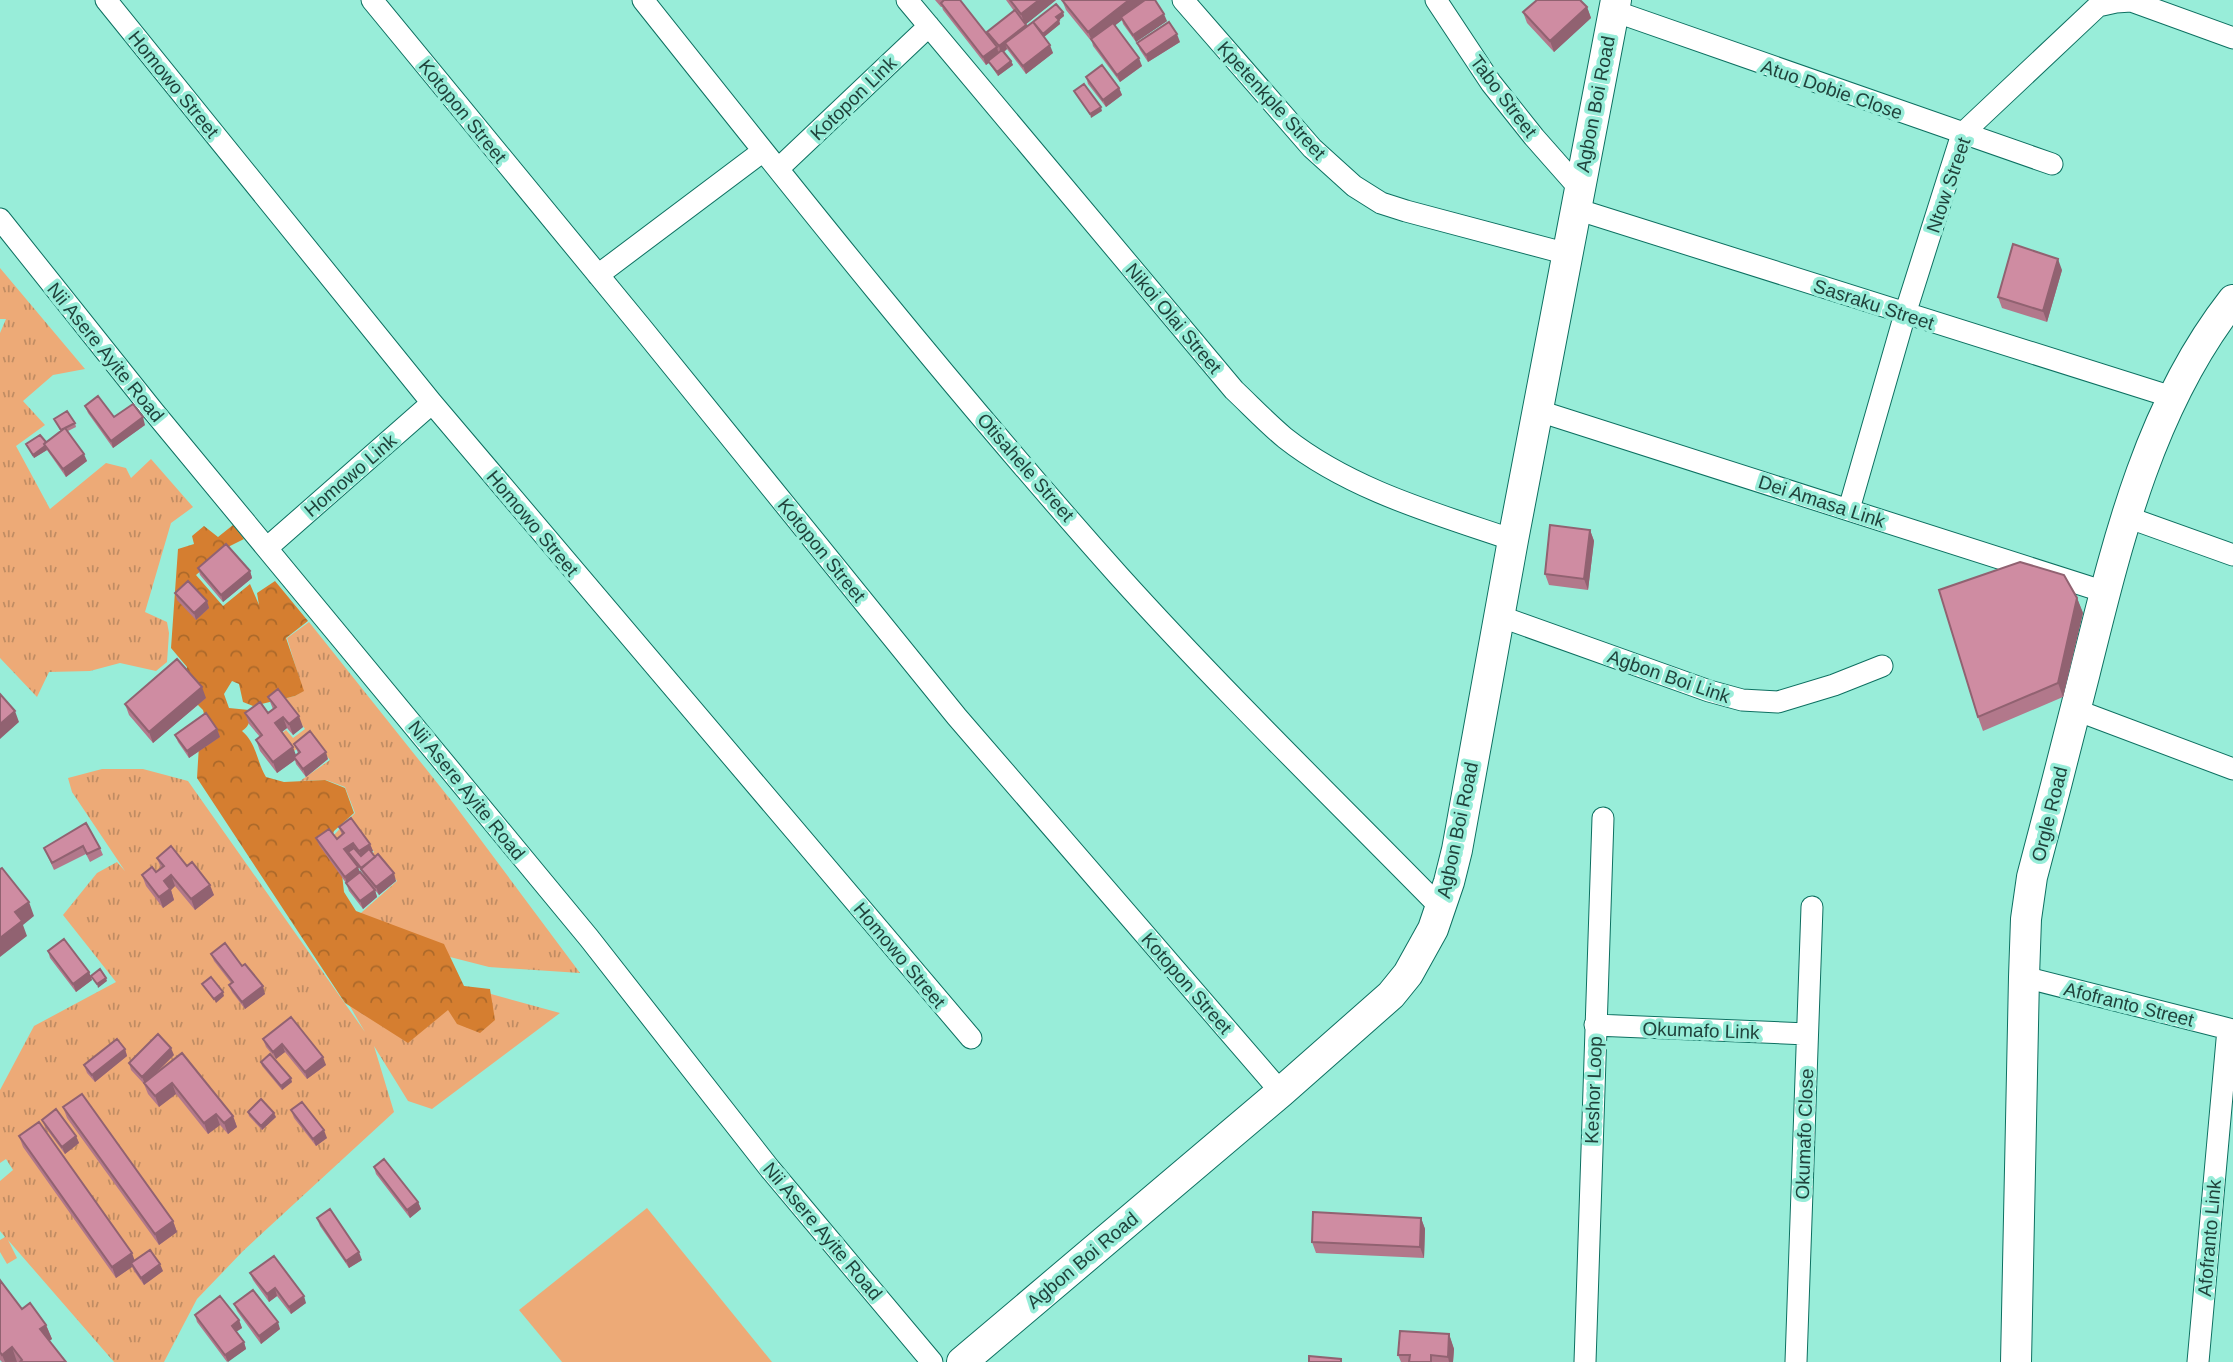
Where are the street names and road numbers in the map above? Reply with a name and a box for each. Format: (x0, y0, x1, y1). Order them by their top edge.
street label: Homowo Street (124, 27, 223, 142)
street label: Agbon Boi Road (1572, 34, 1619, 174)
street label: Kpetenkple Street (1213, 37, 1330, 164)
street label: Tabo Street (1466, 51, 1542, 142)
street label: Kotopon Link (806, 52, 901, 144)
street label: Kotopon Street (415, 55, 511, 168)
street label: Atuo Dobie Close (1759, 55, 1905, 123)
street label: Ntow Street (1922, 134, 1975, 236)
street label: Nikoi Olai Street (1121, 259, 1226, 378)
street label: Sasraku Street (1811, 275, 1938, 334)
street label: Nii Asere Ayite Road (43, 279, 168, 426)
street label: Otisahele Street (973, 409, 1079, 526)
street label: Homowo Link (300, 429, 401, 521)
street label: Homowo Street (482, 466, 583, 581)
street label: Dei Amasa Link (1756, 471, 1888, 532)
street label: Kotopon Street (774, 494, 870, 607)
street label: Agbon Boi Link (1605, 646, 1733, 707)
street label: Nii Asere Ayite Road (404, 717, 529, 864)
street label: Agbon Boi Road (1433, 760, 1482, 900)
street label: Orgle Road (2028, 764, 2071, 864)
street label: Homowo Street (849, 898, 950, 1013)
street label: Kotopon Street (1137, 929, 1237, 1039)
street label: Afofranto Street (2062, 978, 2197, 1031)
street label: Okumafo Link (1642, 1018, 1760, 1043)
street label: Keshor Loop (1581, 1036, 1606, 1144)
street label: Okumafo Close (1792, 1068, 1817, 1200)
street label: Nii Asere Ayite Road (759, 1158, 886, 1304)
street label: Afofranto Link (2194, 1178, 2225, 1297)
street label: Agbon Boi Road (1023, 1208, 1142, 1313)

